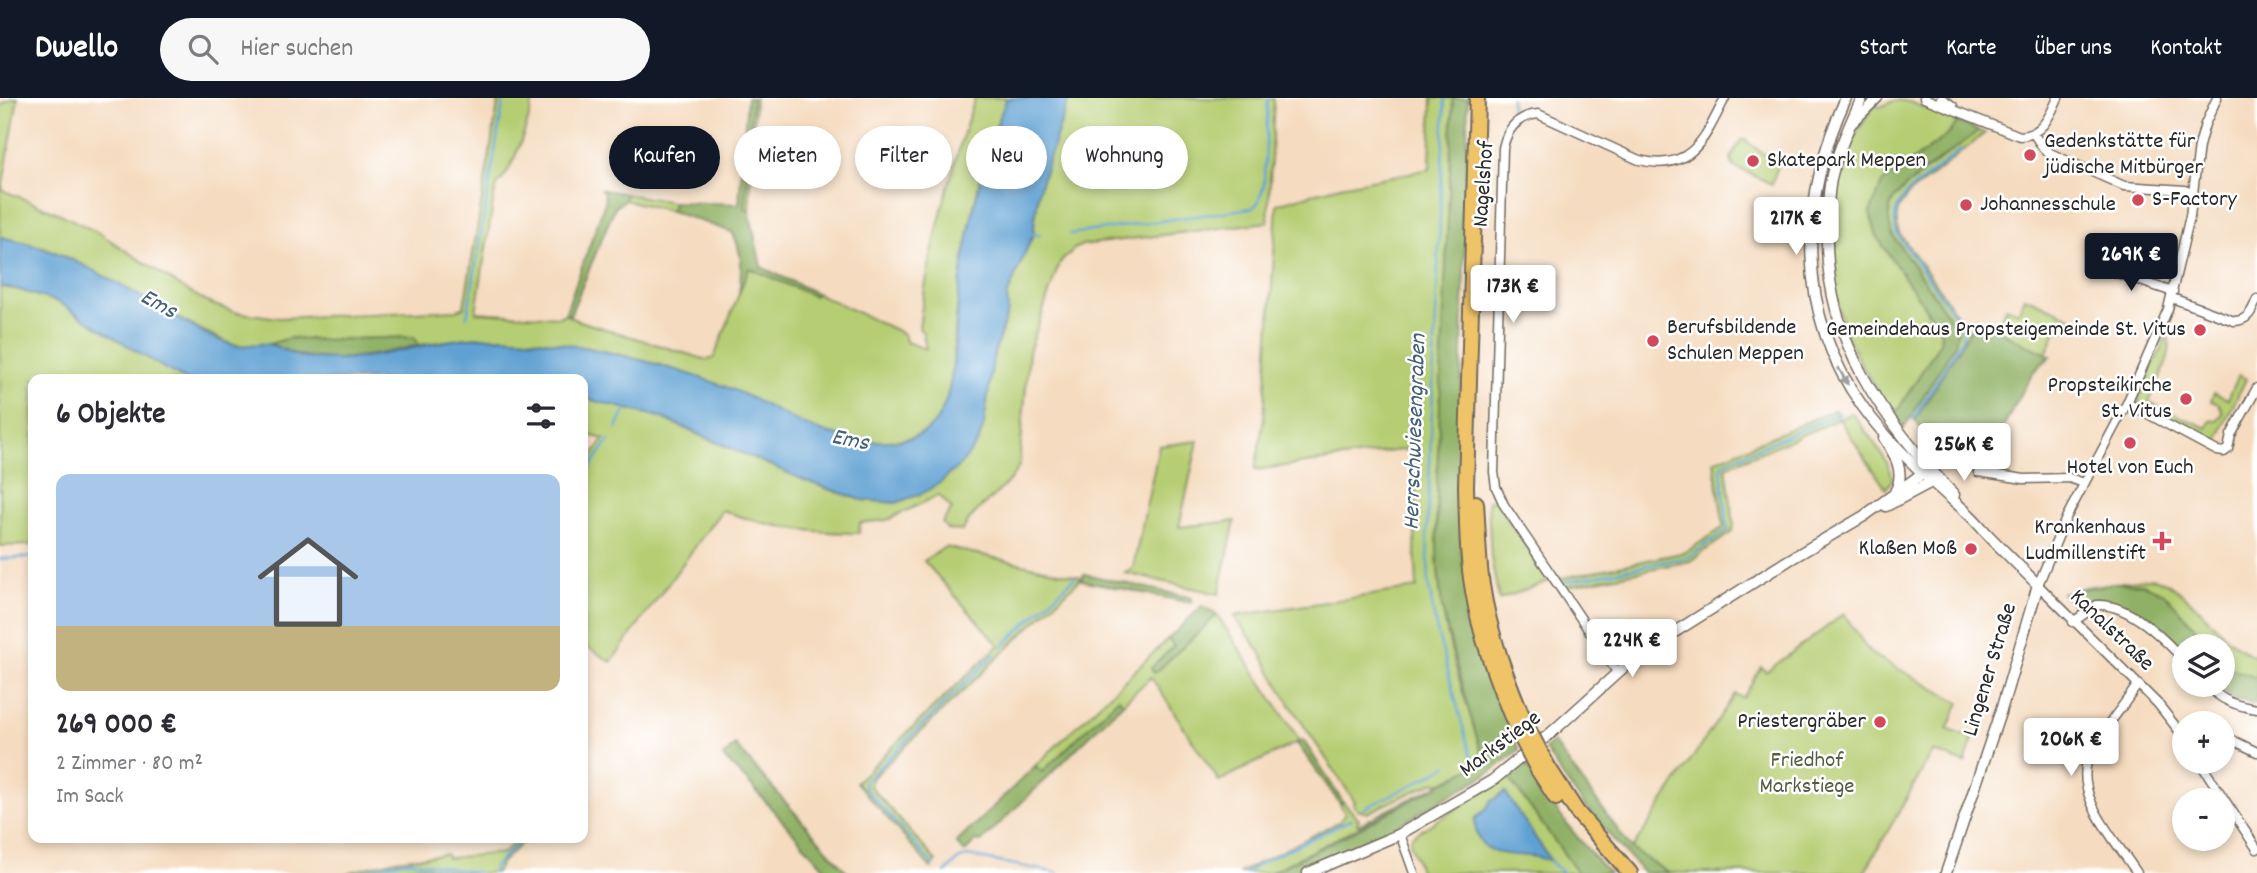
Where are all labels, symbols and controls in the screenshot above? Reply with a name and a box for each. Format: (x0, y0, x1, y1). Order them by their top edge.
search box (160, 18, 650, 81)
text: Dwello (35, 26, 118, 73)
icon: search (184, 30, 222, 68)
text: Hier suchen (240, 31, 353, 68)
text: Start (1859, 32, 1908, 66)
text: Karte (1946, 32, 1997, 66)
text: Über uns (2035, 32, 2112, 66)
text: Kontakt (2150, 32, 2222, 66)
chip: Kaufen (609, 126, 720, 189)
chip: Mieten (734, 126, 841, 189)
chip: Filter (855, 126, 952, 189)
chip: Neu (966, 126, 1047, 189)
chip: Wohnung (1061, 126, 1188, 189)
place label: Gedenkstätte für jüdische Mitbürger (2042, 126, 2204, 185)
street label: Nagelshof (1466, 139, 1505, 228)
place label: Skatepark Meppen (1767, 145, 1926, 178)
marker: Gedenkstätte für jüdische Mitbürger (2022, 147, 2038, 163)
marker: Skatepark Meppen (1745, 153, 1761, 169)
place label: S-Factory (2152, 184, 2238, 217)
place label: Johannesschule (1980, 189, 2116, 222)
marker: S-Factory (2130, 192, 2146, 208)
marker: Johannesschule (1958, 197, 1974, 213)
pin: 217K € (1739, 198, 1853, 257)
text: 217K € (1770, 203, 1822, 236)
pin: 269K € (2074, 234, 2188, 293)
text: 269K € (2101, 239, 2161, 272)
pin: 173K € (1456, 266, 1570, 325)
text: 173K € (1487, 271, 1539, 304)
water label: Ems (133, 281, 183, 329)
place label: Berufsbildende Schulen Meppen (1667, 312, 1804, 371)
place label: Gemeindehaus Propsteigemeinde St. Vitus (1826, 314, 2186, 347)
marker: Gemeindehaus Propsteigemeinde St. Vitus (2192, 322, 2208, 338)
water label: Herrschwiesengraben (1396, 332, 1436, 531)
marker: Berufsbildende Schulen Meppen (1645, 333, 1661, 349)
one-way arrow (1837, 366, 1849, 385)
place label: Propsteikirche St. Vitus (2048, 370, 2172, 429)
marker: Propsteikirche St. Vitus (2178, 391, 2194, 407)
text: 6 Objekte (56, 395, 165, 438)
icon: filters (522, 397, 560, 435)
water label: Ems (828, 421, 873, 461)
pin: 256K € (1907, 424, 2021, 483)
text: 256K € (1934, 429, 1994, 462)
marker: Hotel von Euch (2122, 435, 2138, 451)
place label: Hotel von Euch (2066, 452, 2194, 485)
place label: Krankenhaus Ludmillenstift (2025, 512, 2146, 571)
icon: home (245, 519, 371, 645)
marker: Krankenhaus Ludmillenstift (2152, 531, 2172, 551)
place label: Klaßen Moß (1859, 533, 1957, 566)
marker: Klaßen Moß (1963, 541, 1979, 557)
street label: Kanalstraße (2061, 582, 2161, 680)
street label: Lingener Straße (1955, 599, 2027, 741)
pin: 224K € (1575, 620, 1689, 679)
text: 224K € (1603, 625, 1661, 658)
map controls (2172, 634, 2235, 851)
button: layers (2172, 634, 2235, 697)
street label: Markstiege (1453, 703, 1549, 787)
text: 269 000 € (56, 705, 177, 748)
place label: Priestergräber (1737, 706, 1866, 739)
button: + (2172, 711, 2235, 774)
marker: Priestergräber (1872, 714, 1888, 730)
pin: 206K € (2014, 718, 2128, 778)
text: 206K € (2040, 724, 2102, 757)
park label: Friedhof Markstiege (1760, 745, 1854, 804)
text: 2 Zimmer · 80 m² (56, 748, 203, 781)
text: Im Sack (56, 781, 124, 814)
button: − (2172, 788, 2235, 851)

